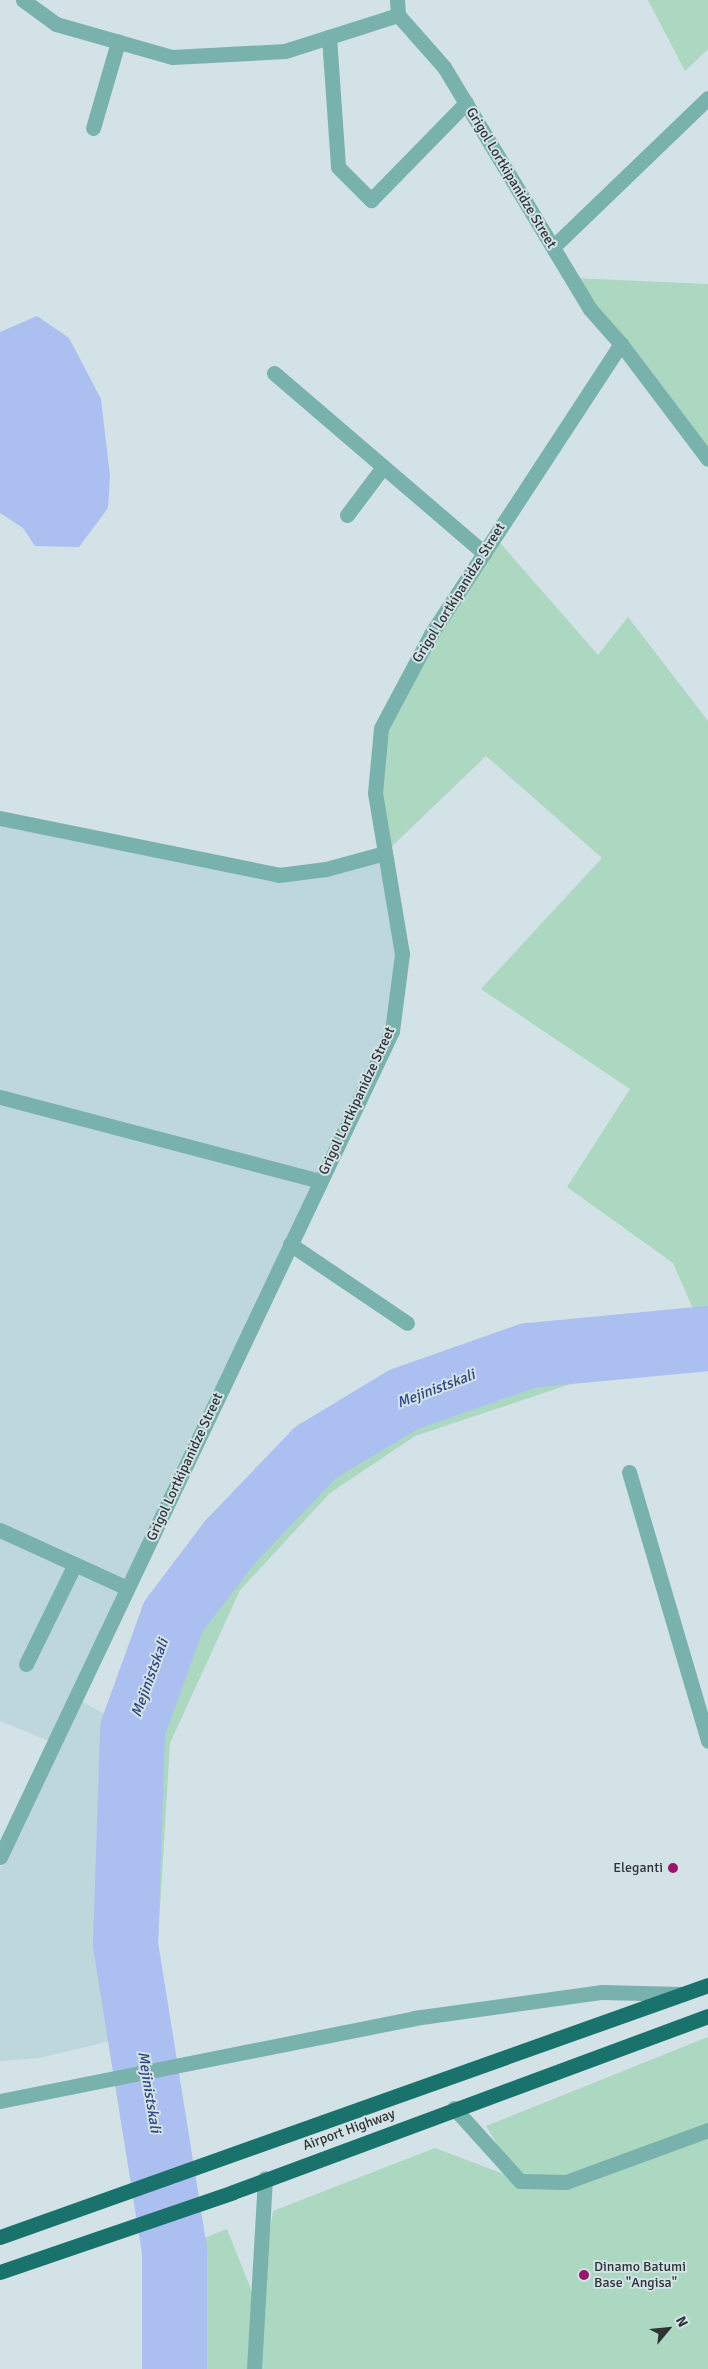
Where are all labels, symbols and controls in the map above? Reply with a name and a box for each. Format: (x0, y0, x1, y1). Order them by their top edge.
street label: Grigol Lortkipanidze Street (462, 105, 560, 251)
street label: Grigol Lortkipanidze Street (409, 520, 509, 666)
street label: Grigol Lortkipanidze Street (315, 1024, 399, 1178)
water label: Mejinistskali (394, 1366, 478, 1412)
street label: Grigol Lortkipanidze Street (143, 1390, 227, 1544)
water label: Mejinistskali (128, 1636, 172, 1720)
place label: Eleganti (613, 1860, 663, 1876)
marker: Eleganti (667, 1862, 679, 1874)
water label: Mejinistskali (134, 2050, 164, 2134)
street label: Airport Highway (301, 2105, 397, 2155)
place label: Dinamo Batumi Base "Angisa" (594, 2259, 686, 2292)
marker: Dinamo Batumi Base "Angisa" (578, 2269, 590, 2281)
north arrow (643, 2304, 693, 2354)
text: N (672, 2313, 691, 2330)

